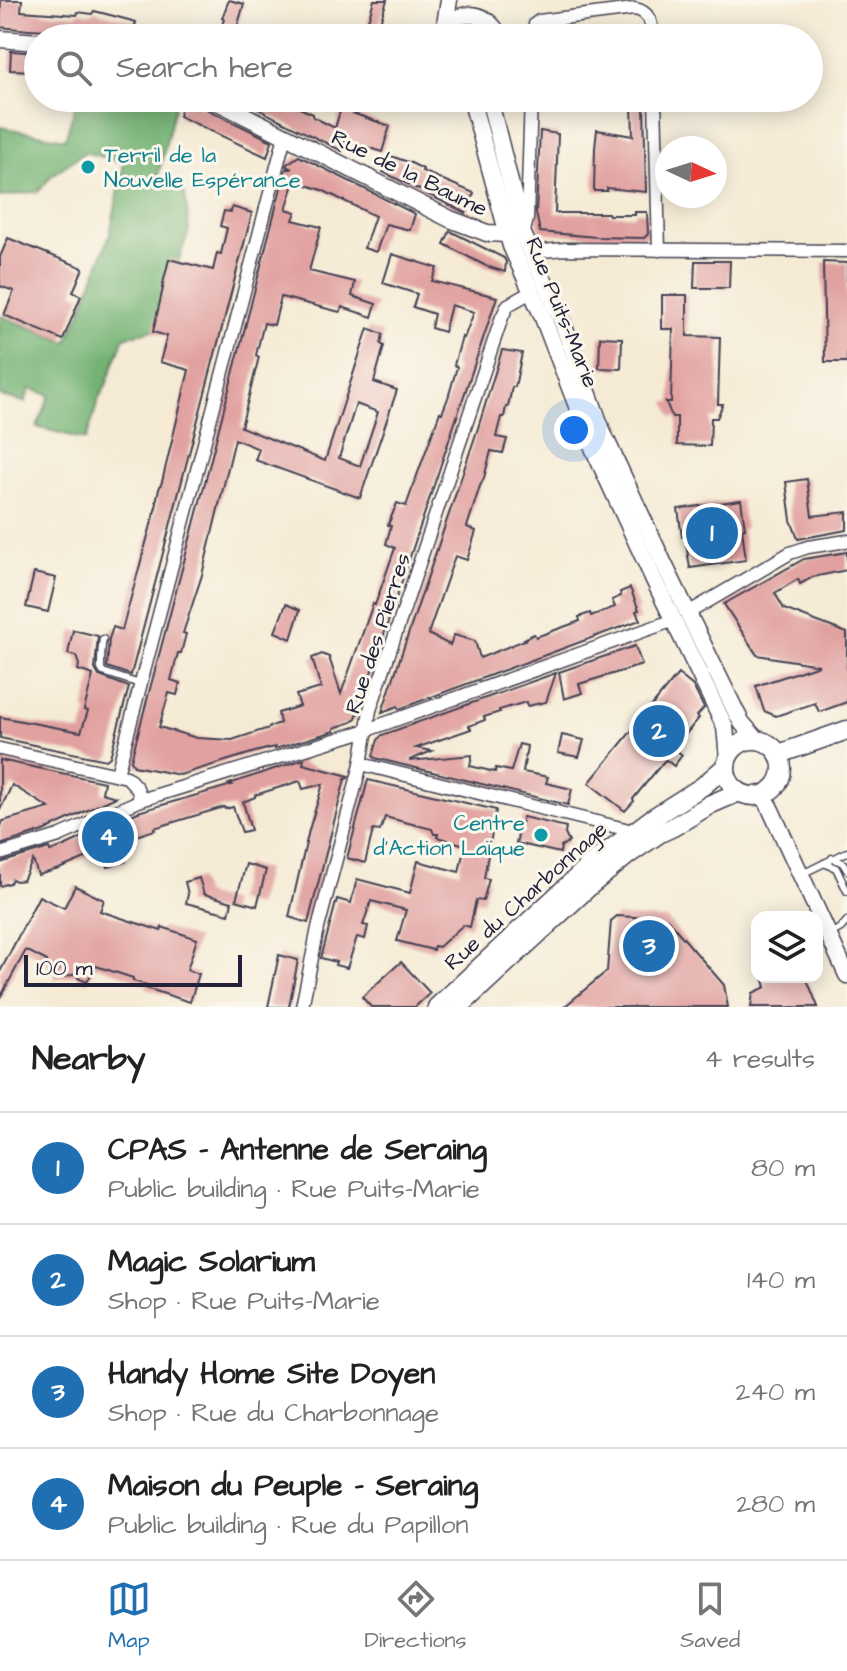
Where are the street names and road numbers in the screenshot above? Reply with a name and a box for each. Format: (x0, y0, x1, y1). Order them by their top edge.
street label: Rue de la Baume (326, 122, 493, 225)
street label: Rue Puits-Marie (517, 233, 606, 392)
street label: Rue des Pierres (338, 549, 419, 718)
street label: Rue du Charbonnage (438, 814, 615, 979)

